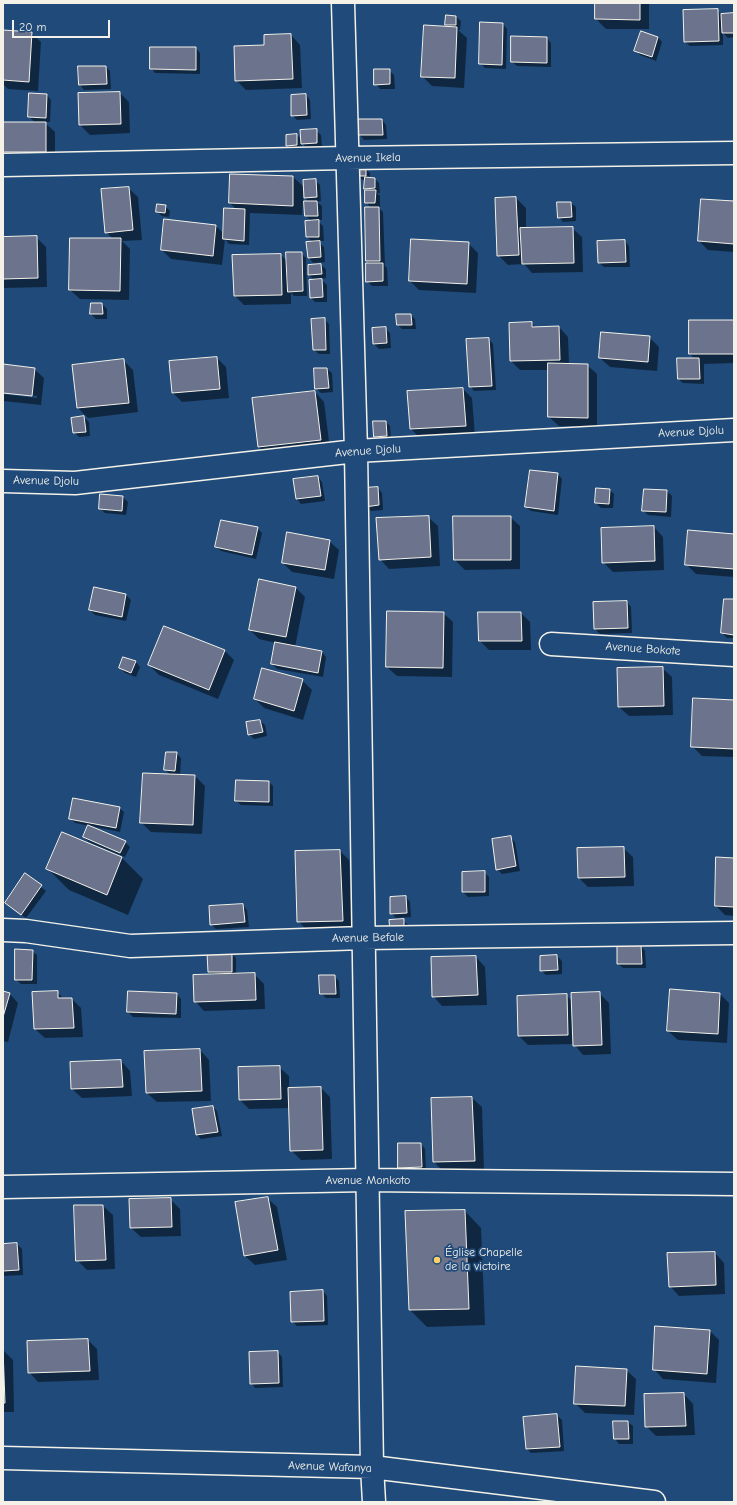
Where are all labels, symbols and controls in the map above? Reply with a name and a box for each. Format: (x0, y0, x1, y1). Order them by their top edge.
scale bar (14, 12, 112, 38)
text: 20 m (19, 20, 47, 34)
street label: Avenue Ikela (335, 150, 401, 166)
street label: Avenue Djolu (658, 423, 724, 441)
street label: Avenue Djolu (335, 442, 401, 460)
street label: Avenue Djolu (13, 473, 79, 489)
street label: Avenue Bokote (605, 639, 681, 659)
street label: Avenue Befale (332, 930, 404, 946)
street label: Avenue Monkoto (326, 1174, 410, 1188)
place label: Église Chapelle de la victoire (445, 1246, 523, 1274)
marker: Église Chapelle de la victoire (432, 1255, 442, 1265)
street label: Avenue Wafanya (288, 1458, 372, 1476)

